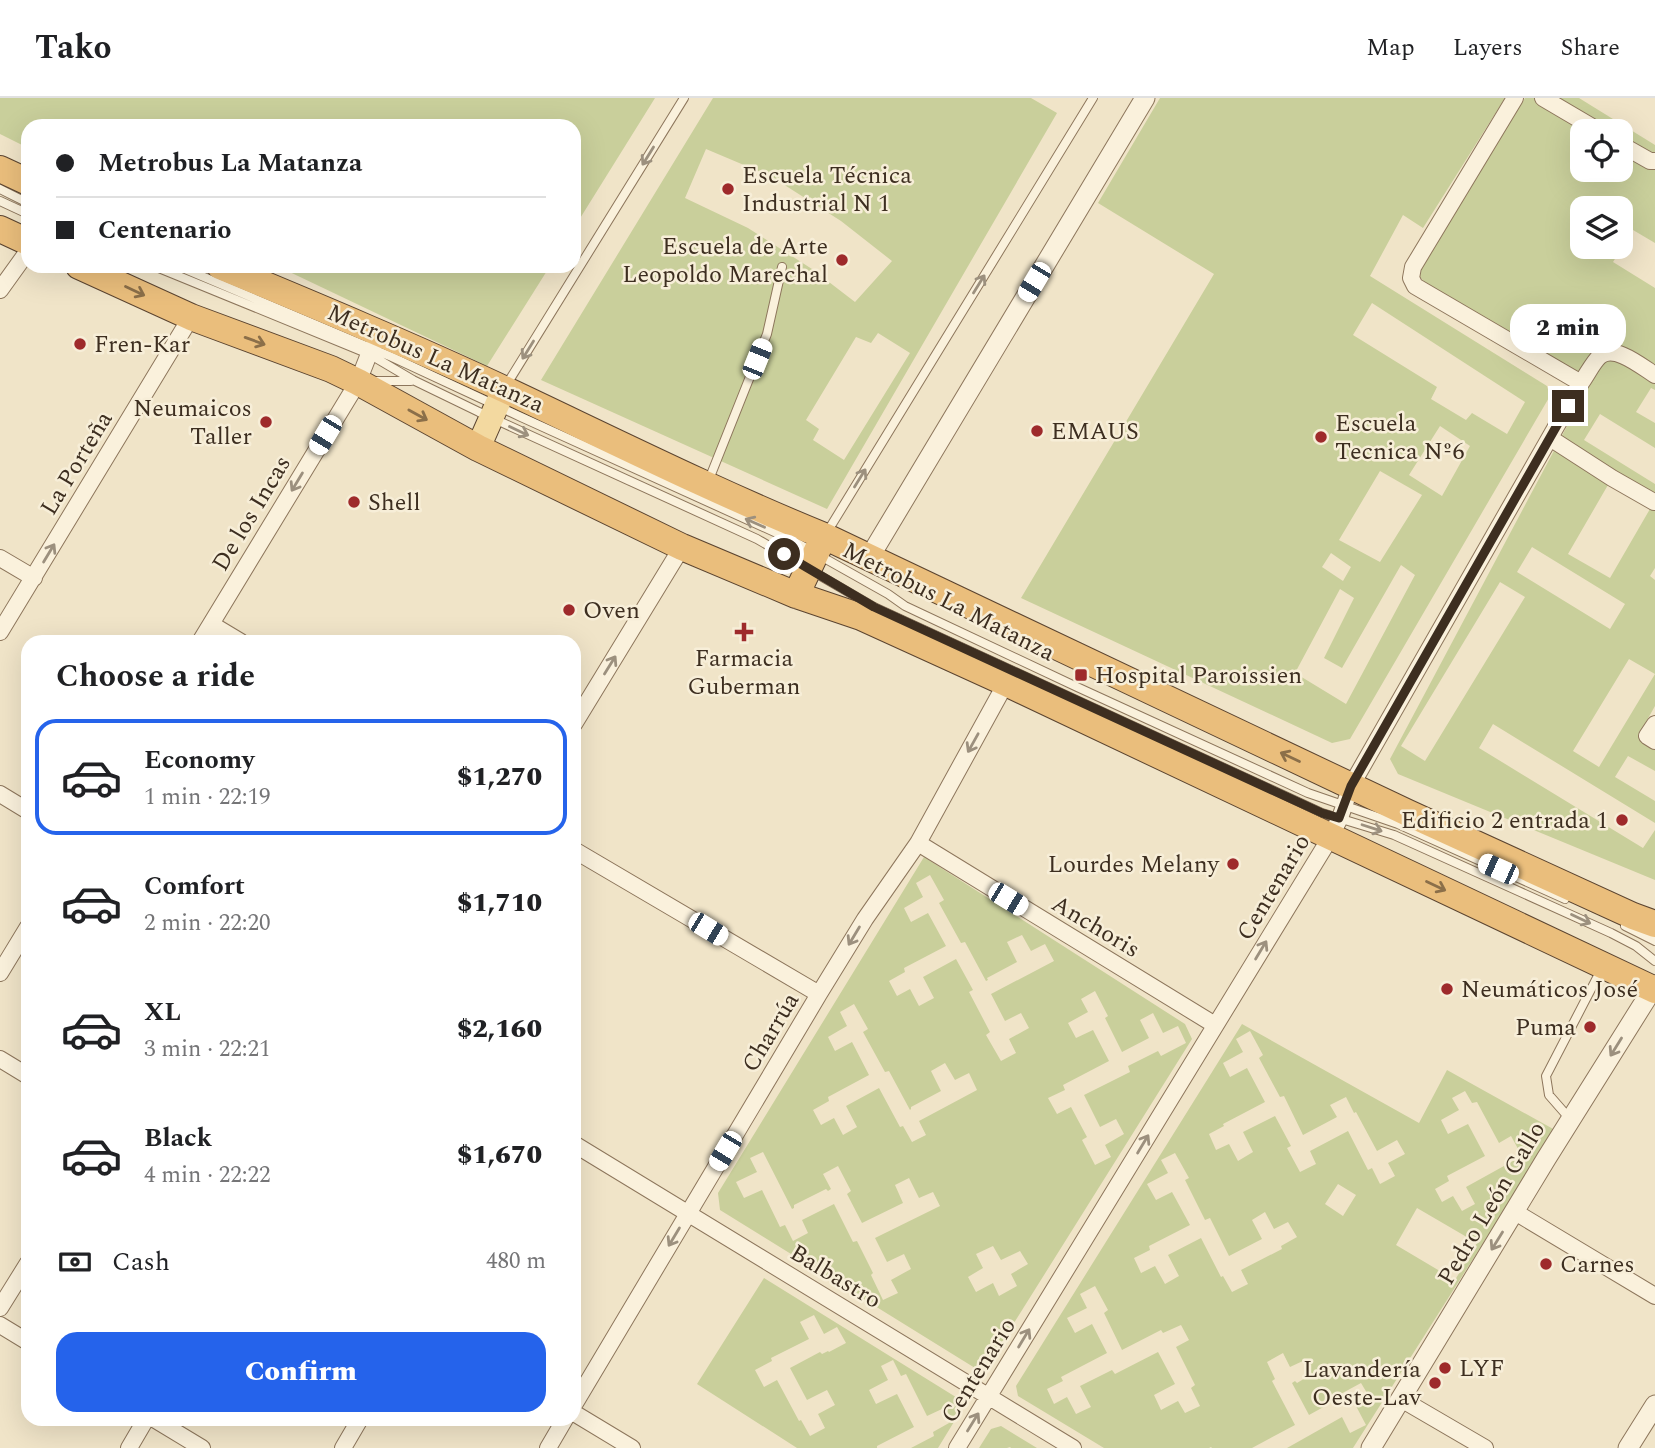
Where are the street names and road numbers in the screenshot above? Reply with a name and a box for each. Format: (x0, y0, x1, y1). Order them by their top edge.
street label: Metrobus La Matanza (321, 295, 550, 423)
street label: La Porteña (32, 404, 122, 522)
street label: De los Incas (203, 449, 301, 578)
street label: Metrobus La Matanza (836, 533, 1061, 671)
street label: Centenario (1228, 827, 1320, 948)
street label: Anchoris (1044, 886, 1147, 967)
street label: Charrúa (733, 986, 809, 1079)
street label: Pedro León Gallo (1429, 1115, 1555, 1292)
street label: Balbastro (783, 1235, 888, 1318)
street label: Centenario (932, 1311, 1026, 1430)

